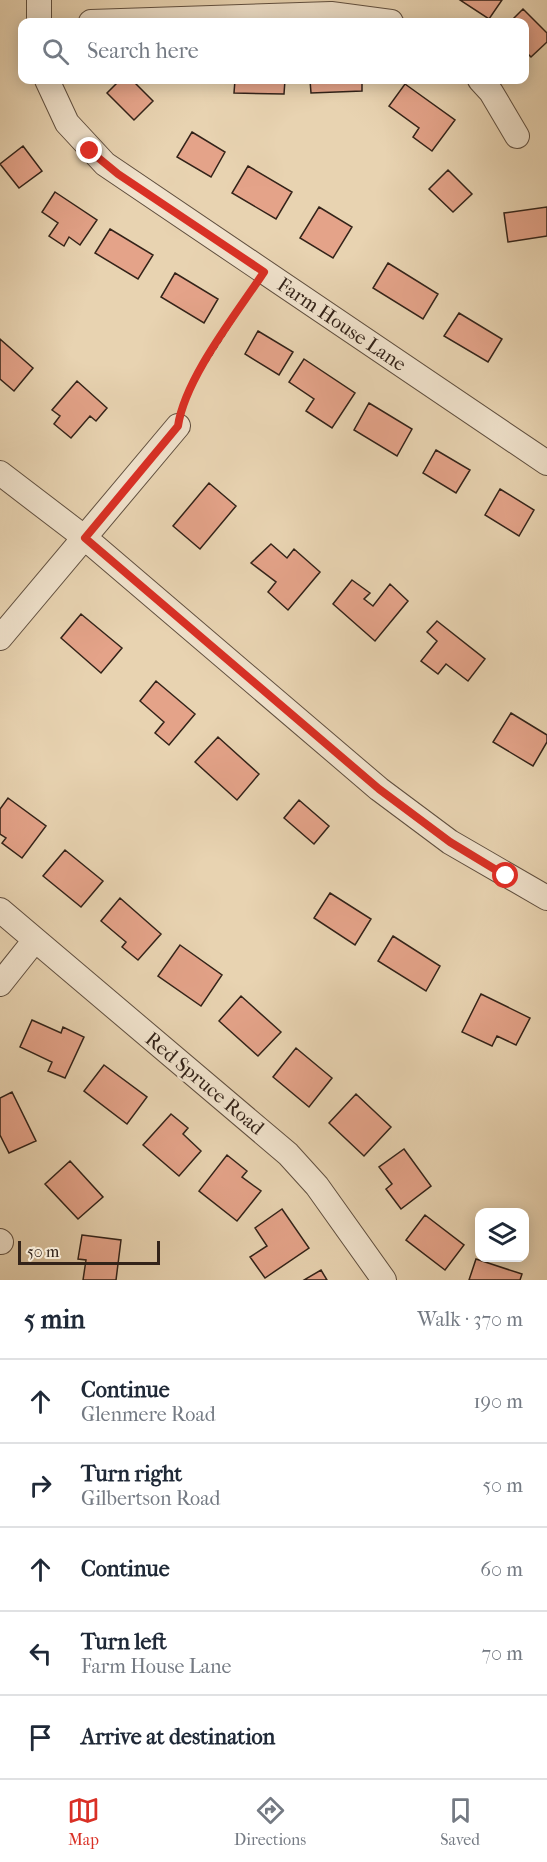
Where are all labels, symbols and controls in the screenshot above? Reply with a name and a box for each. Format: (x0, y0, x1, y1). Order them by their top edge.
search box (18, 18, 529, 84)
icon: search (39, 35, 72, 68)
text: Search here (87, 38, 199, 64)
route end (76, 137, 102, 163)
street label: Farm House Lane (273, 273, 411, 376)
route start (492, 862, 518, 888)
street label: Red Spruce Road (141, 1027, 269, 1140)
map controls (475, 1208, 529, 1262)
button: layers (475, 1208, 529, 1262)
scale bar (18, 1238, 160, 1266)
text: 50 m (27, 1242, 59, 1261)
text: 5 min (24, 1304, 85, 1335)
text: Walk · 370 m (417, 1308, 523, 1331)
text: Continue (81, 1377, 170, 1403)
icon: ahead (24, 1385, 57, 1418)
text: 190 m (473, 1390, 523, 1413)
text: Glenmere Road (81, 1403, 216, 1426)
text: Turn right (81, 1461, 182, 1487)
icon: right (24, 1469, 57, 1502)
text: 50 m (482, 1474, 523, 1497)
text: Gilbertson Road (81, 1487, 220, 1510)
icon: ahead (24, 1553, 57, 1586)
text: Continue (81, 1556, 170, 1582)
text: 60 m (480, 1558, 523, 1581)
text: Turn left (81, 1629, 167, 1655)
icon: left (24, 1637, 57, 1670)
text: 70 m (481, 1642, 523, 1665)
text: Farm House Lane (81, 1655, 231, 1678)
icon: arrive (24, 1721, 57, 1754)
text: Arrive at destination (81, 1724, 275, 1750)
tab: Map (67, 1794, 100, 1849)
tab: Directions (234, 1794, 306, 1849)
tab: Saved (440, 1794, 480, 1849)

